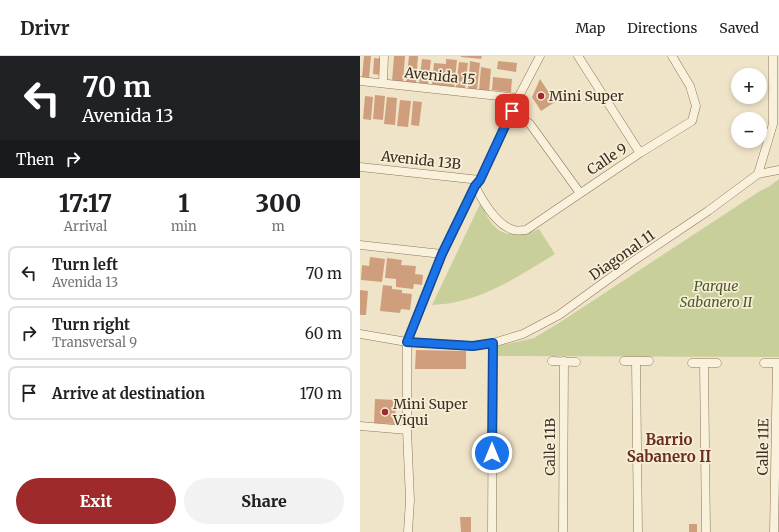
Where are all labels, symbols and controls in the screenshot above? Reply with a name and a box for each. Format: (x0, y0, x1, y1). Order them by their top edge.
text: Drivr (20, 16, 70, 40)
text: Map (575, 19, 605, 37)
text: Directions (627, 19, 697, 37)
text: Saved (719, 19, 759, 37)
street label: Avenida 15 (403, 63, 476, 89)
map controls (731, 68, 767, 148)
button: + (731, 68, 767, 104)
text: 70 m (82, 69, 151, 105)
icon: left (16, 72, 68, 124)
place label: Mini Super (549, 87, 624, 105)
marker: Mini Super (536, 91, 546, 101)
pin (495, 94, 529, 128)
icon: arrive (501, 100, 523, 122)
text: Avenida 13 (82, 104, 174, 127)
button: − (731, 112, 767, 148)
street label: Calle 9 (583, 139, 631, 179)
street label: Avenida 13B (379, 147, 462, 173)
icon: right (62, 148, 84, 170)
text: Then (16, 150, 54, 169)
text: 17:17 (59, 188, 112, 219)
text: 1 (178, 188, 189, 219)
text: 300 (256, 188, 301, 219)
text: Arrival (64, 218, 107, 235)
text: min (171, 218, 197, 235)
text: m (272, 218, 285, 235)
street label: Diagonal 11 (586, 226, 658, 284)
text: Turn left (52, 255, 118, 274)
icon: left (18, 262, 40, 284)
text: 70 m (306, 264, 342, 283)
text: Avenida 13 (52, 274, 118, 291)
park label: Parque Sabanero II (680, 277, 753, 311)
text: Turn right (52, 315, 130, 334)
icon: right (18, 322, 40, 344)
text: 60 m (305, 324, 342, 343)
text: Transversal 9 (52, 334, 137, 351)
icon: arrive (18, 382, 40, 404)
text: Arrive at destination (52, 384, 205, 403)
text: 170 m (300, 384, 342, 403)
place label: Mini Super Viqui (392, 395, 468, 429)
marker: Mini Super Viqui (380, 407, 390, 417)
street label: Calle 11B (541, 418, 559, 476)
street label: Calle 11E (754, 418, 772, 476)
district label: Barrio Sabanero II (627, 430, 711, 466)
position arrow (471, 432, 513, 474)
button: Exit (16, 478, 176, 524)
button: Share (184, 478, 344, 524)

